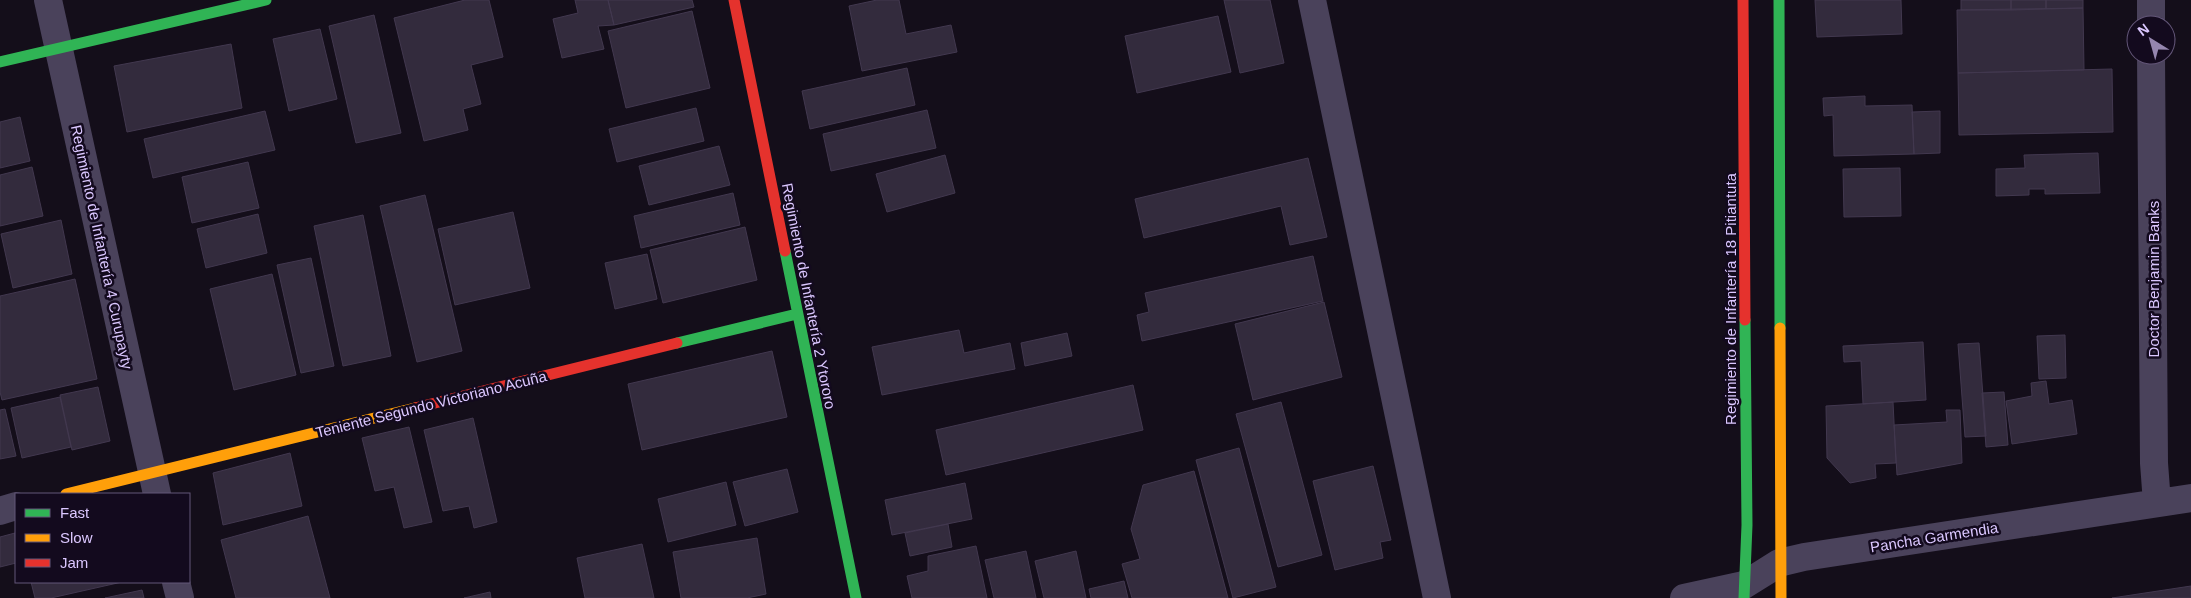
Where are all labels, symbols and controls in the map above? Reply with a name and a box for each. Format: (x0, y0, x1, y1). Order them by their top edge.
north arrow (2126, 15, 2176, 65)
text: N (2134, 20, 2152, 39)
street label: Regimiento de Infantería 4 Curupayty (68, 123, 136, 371)
street label: Regimiento de Infantería 18 Pitiantuta (1722, 172, 1739, 425)
street label: Regimiento de Infantería 2 Ytororo (779, 182, 839, 410)
street label: Doctor Benjamin Banks (2145, 201, 2162, 357)
street label: Teniente Segundo Victoriano Acuña (314, 367, 549, 441)
legend (15, 493, 190, 583)
text: Fast (60, 504, 90, 521)
street label: Pancha Garmendia (1869, 518, 2000, 556)
text: Slow (60, 529, 93, 546)
text: Jam (60, 554, 88, 571)

